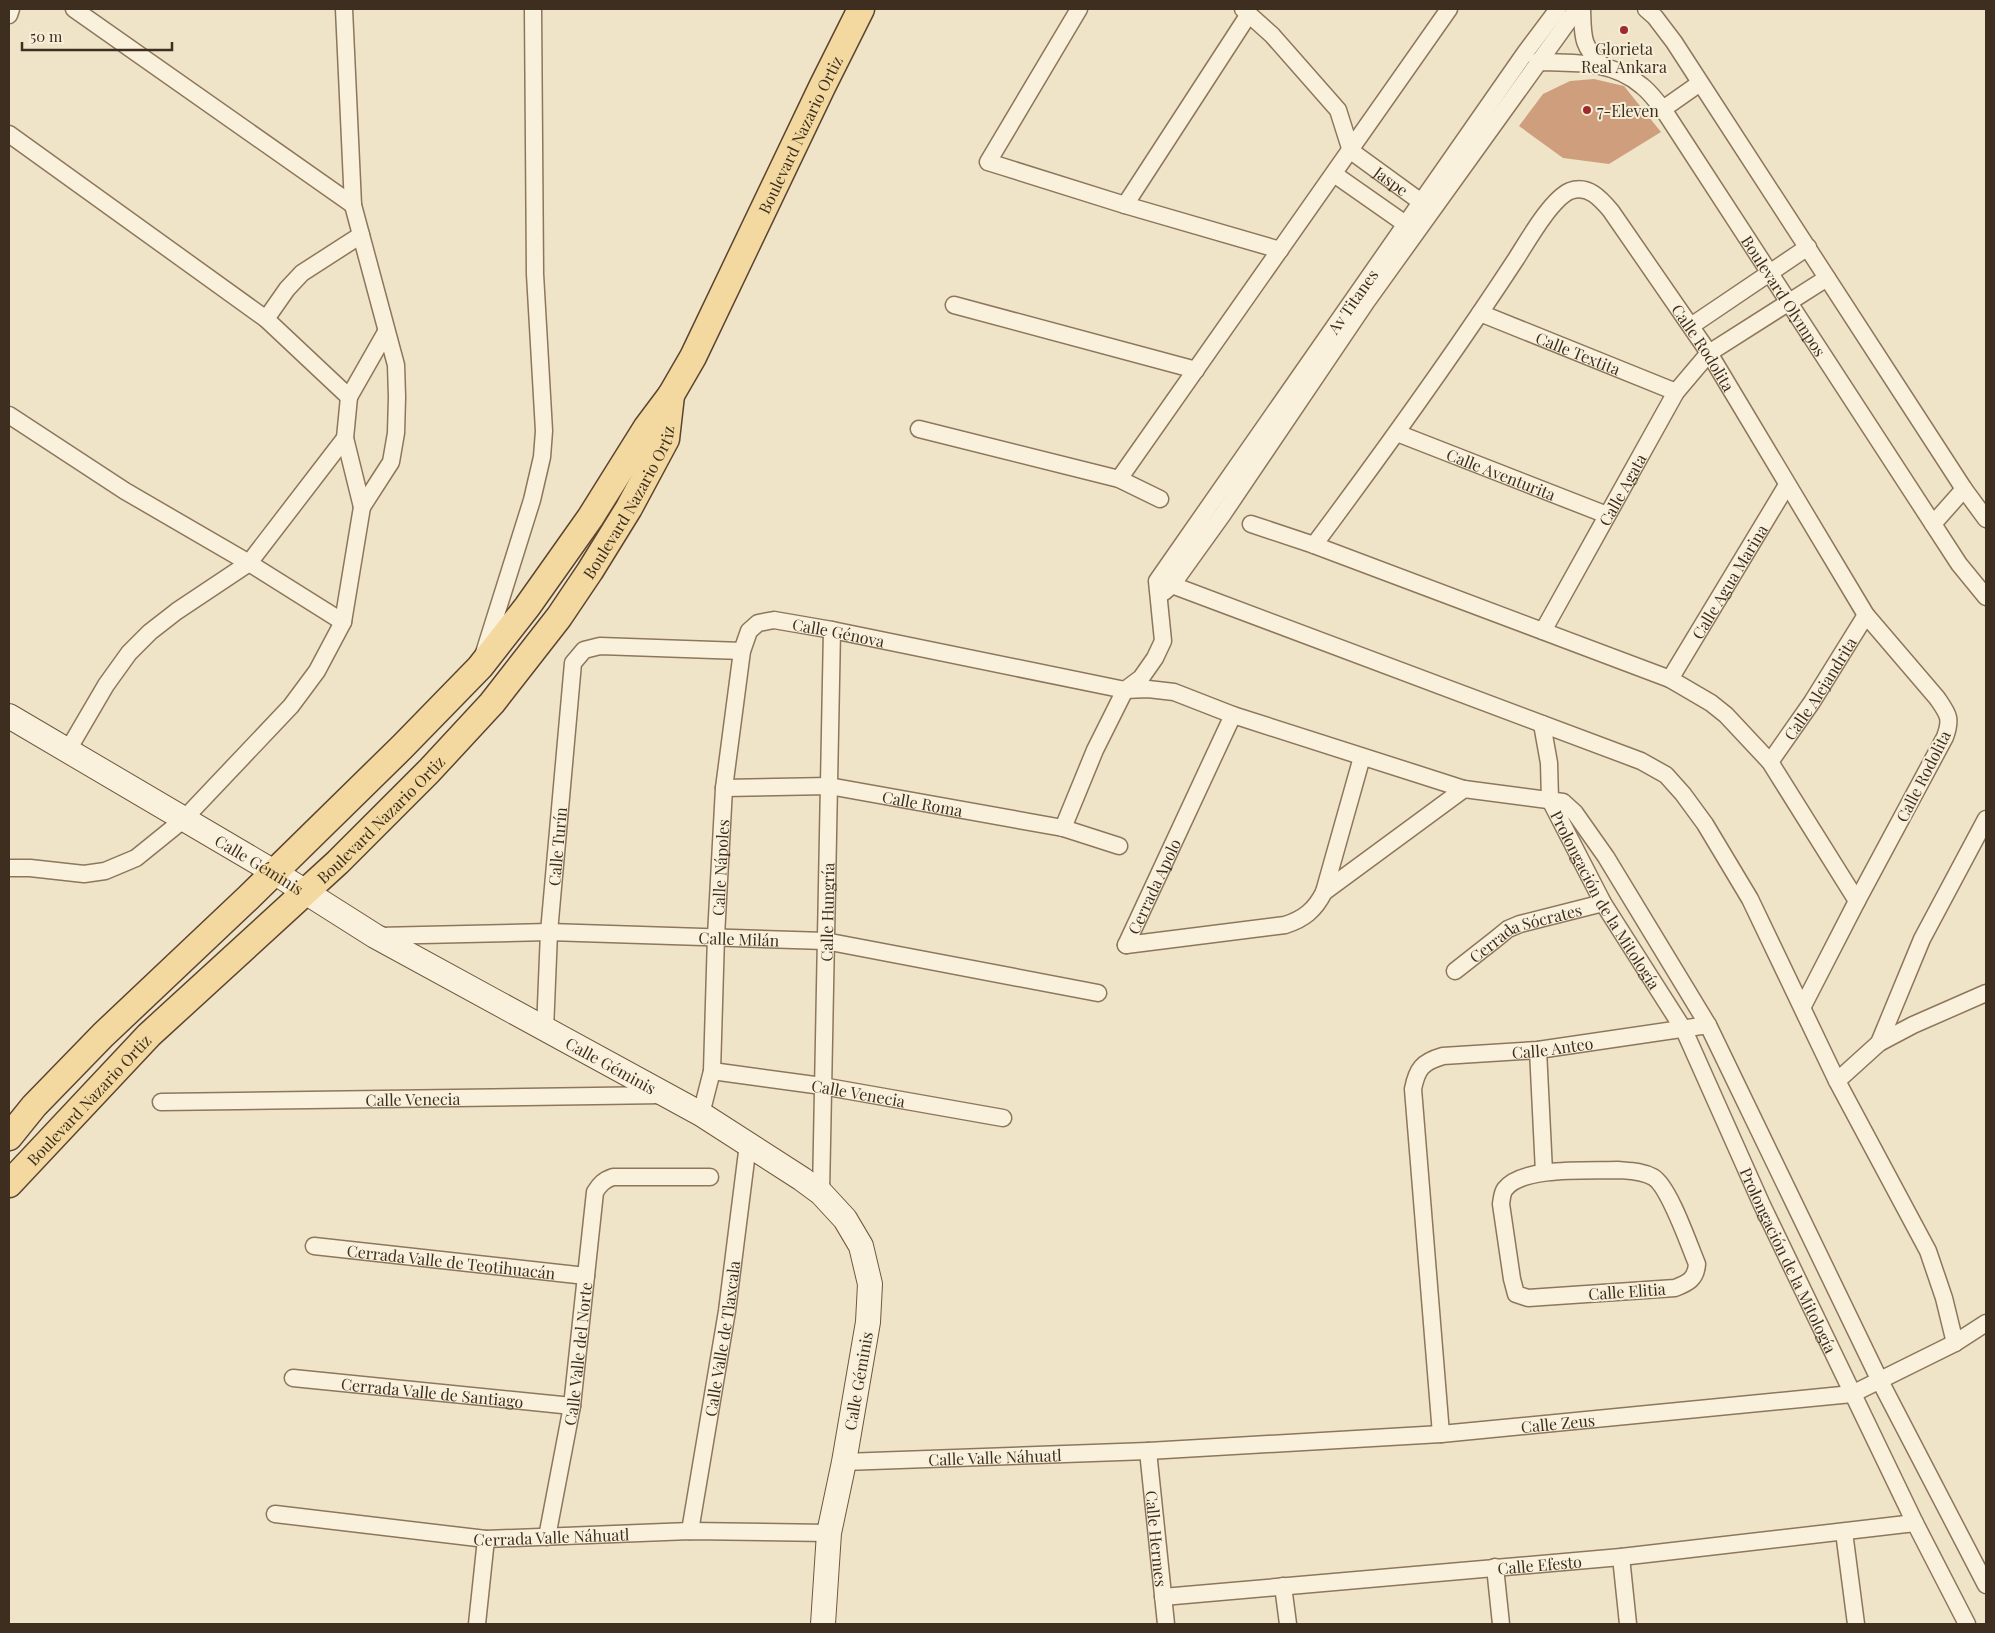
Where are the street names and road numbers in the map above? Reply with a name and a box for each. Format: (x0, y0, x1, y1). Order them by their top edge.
street label: Boulevard Nazario Ortiz (753, 52, 847, 217)
street label: Jaspe (1369, 160, 1413, 200)
street label: Boulevard Olympos (1737, 231, 1831, 360)
street label: Av Titanes (1322, 265, 1382, 338)
street label: Calle Rodolita (1668, 300, 1740, 395)
street label: Calle Textita (1533, 326, 1624, 379)
street label: Boulevard Nazario Ortiz (578, 424, 678, 582)
street label: Calle Aventurita (1444, 443, 1559, 505)
street label: Calle Agata (1593, 450, 1650, 529)
street label: Calle Agua Marina (1686, 520, 1772, 643)
street label: Calle Génova (791, 613, 887, 651)
street label: Calle Alejandrita (1778, 633, 1861, 744)
street label: Calle Rodolita (1891, 727, 1955, 825)
street label: Boulevard Nazario Ortiz (312, 751, 449, 887)
street label: Calle Roma (881, 785, 964, 820)
street label: Calle Turín (543, 806, 571, 887)
street label: Prolongación de la Mitología (1547, 807, 1666, 993)
street label: Calle Nápoles (707, 819, 733, 916)
street label: Calle Géminis (211, 829, 308, 899)
street label: Cerrada Apolo (1122, 835, 1185, 937)
street label: Calle Hungría (815, 862, 838, 962)
street label: Cerrada Sócrates (1464, 898, 1584, 967)
street label: Calle Milán (698, 926, 780, 950)
street label: Boulevard Nazario Ortiz (22, 1029, 155, 1169)
street label: Calle Géminis (562, 1032, 660, 1098)
street label: Calle Anteo (1511, 1032, 1595, 1062)
street label: Calle Venecia (810, 1074, 907, 1111)
street label: Calle Venecia (365, 1087, 461, 1110)
street label: Prolongación de la Mitología (1736, 1164, 1842, 1356)
street label: Cerrada Valle de Teotihuacán (346, 1239, 557, 1283)
street label: Calle Valle de Tlaxcala (699, 1259, 744, 1418)
street label: Calle Elitia (1588, 1278, 1666, 1304)
street label: Calle Valle del Norte (558, 1281, 596, 1427)
street label: Calle Géminis (839, 1330, 877, 1432)
street label: Cerrada Valle de Santiago (340, 1372, 525, 1412)
street label: Calle Zeus (1520, 1409, 1596, 1437)
street label: Calle Valle Náhuatl (928, 1444, 1062, 1469)
street label: Calle Hermes (1142, 1489, 1173, 1588)
street label: Cerrada Valle Náhuatl (472, 1523, 630, 1550)
street label: Calle Efesto (1497, 1550, 1583, 1578)

